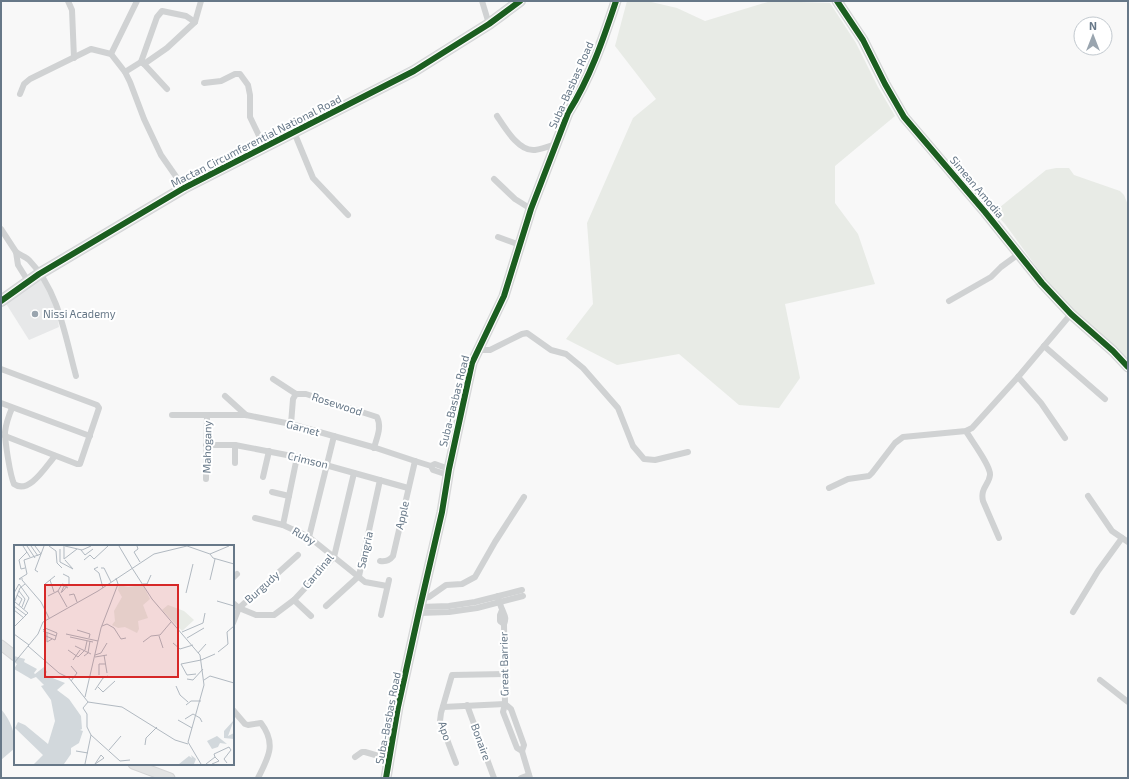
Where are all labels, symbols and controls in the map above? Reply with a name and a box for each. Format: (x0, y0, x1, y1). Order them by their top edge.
north arrow (1073, 16, 1113, 56)
text: N (1089, 19, 1097, 32)
street label: Suba-Basbas Road (546, 39, 596, 130)
street label: Mactan Circumferential National Road (168, 92, 343, 189)
street label: Simean Amodia (948, 153, 1007, 220)
place label: Nissi Academy (43, 307, 116, 320)
marker: Nissi Academy (30, 309, 40, 319)
street label: Suba-Basbas Road (436, 354, 471, 448)
street label: Rosewood (310, 389, 364, 418)
street label: Garnet (285, 417, 321, 438)
street label: Mahogany (200, 420, 213, 473)
street label: Crimson (287, 448, 330, 471)
street label: Apple (392, 499, 411, 530)
street label: Ruby (290, 524, 319, 548)
street label: Sangria (354, 530, 375, 570)
inset map (14, 545, 234, 765)
street label: Cardinal (299, 550, 336, 591)
street label: Burgudy (242, 568, 282, 606)
street label: Great Barrier (496, 631, 511, 696)
street label: Suba-Basbas Road (372, 671, 403, 765)
street label: Apo (436, 720, 455, 742)
street label: Bonaire (469, 722, 494, 762)

